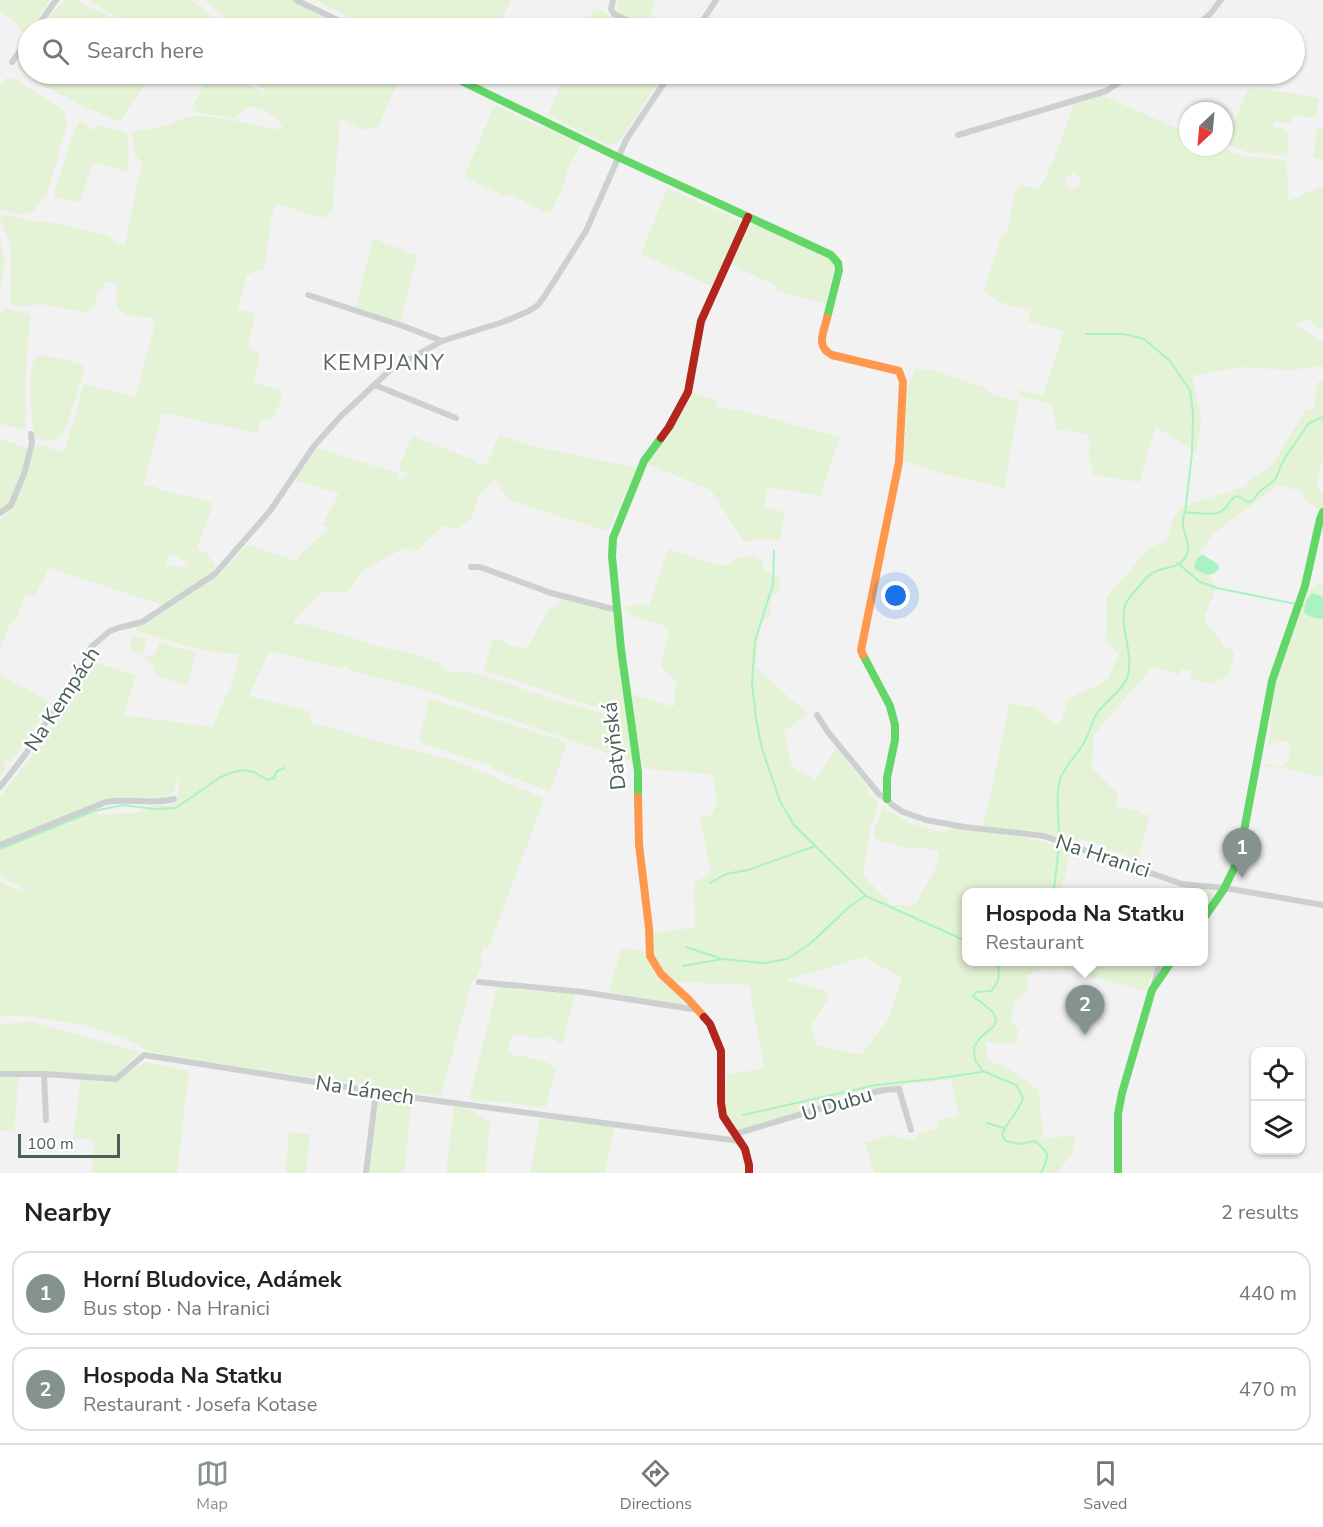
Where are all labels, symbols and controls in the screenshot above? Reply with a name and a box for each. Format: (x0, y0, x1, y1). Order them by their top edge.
search box (18, 18, 1305, 84)
icon: search (39, 35, 72, 68)
text: Search here (87, 36, 204, 66)
north arrow (1179, 102, 1233, 156)
district label: KEMPJANY (323, 348, 445, 378)
your location (881, 581, 910, 610)
street label: Na Kempách (18, 641, 106, 757)
street label: Datyňská (595, 701, 633, 791)
street label: Na Hranici (1052, 828, 1154, 884)
pin: 1 (1222, 828, 1262, 878)
popup (962, 888, 1208, 966)
text: Hospoda Na Statku (985, 899, 1185, 929)
text: Restaurant (985, 929, 1084, 956)
pin: 2 (1066, 986, 1104, 1035)
map controls (1251, 1047, 1305, 1155)
button: locate (1251, 1047, 1305, 1101)
street label: Na Lánech (314, 1068, 416, 1112)
street label: U Dubu (798, 1080, 876, 1128)
button: layers (1251, 1101, 1305, 1155)
scale bar (18, 1131, 120, 1158)
text: 100 m (27, 1133, 74, 1155)
text: Nearby (24, 1195, 111, 1230)
text: 2 results (1221, 1199, 1299, 1226)
text: Horní Bludovice, Adámek (83, 1265, 341, 1295)
text: 1 (40, 1280, 52, 1307)
text: 440 m (1239, 1280, 1297, 1307)
text: Bus stop · Na Hranici (83, 1295, 270, 1322)
text: Hospoda Na Statku (83, 1361, 282, 1391)
text: 2 (40, 1376, 52, 1403)
text: 470 m (1239, 1376, 1297, 1403)
text: Restaurant · Josefa Kotase (83, 1391, 317, 1418)
tab: Map (196, 1457, 229, 1515)
tab: Directions (620, 1457, 692, 1515)
tab: Saved (1083, 1457, 1127, 1515)

